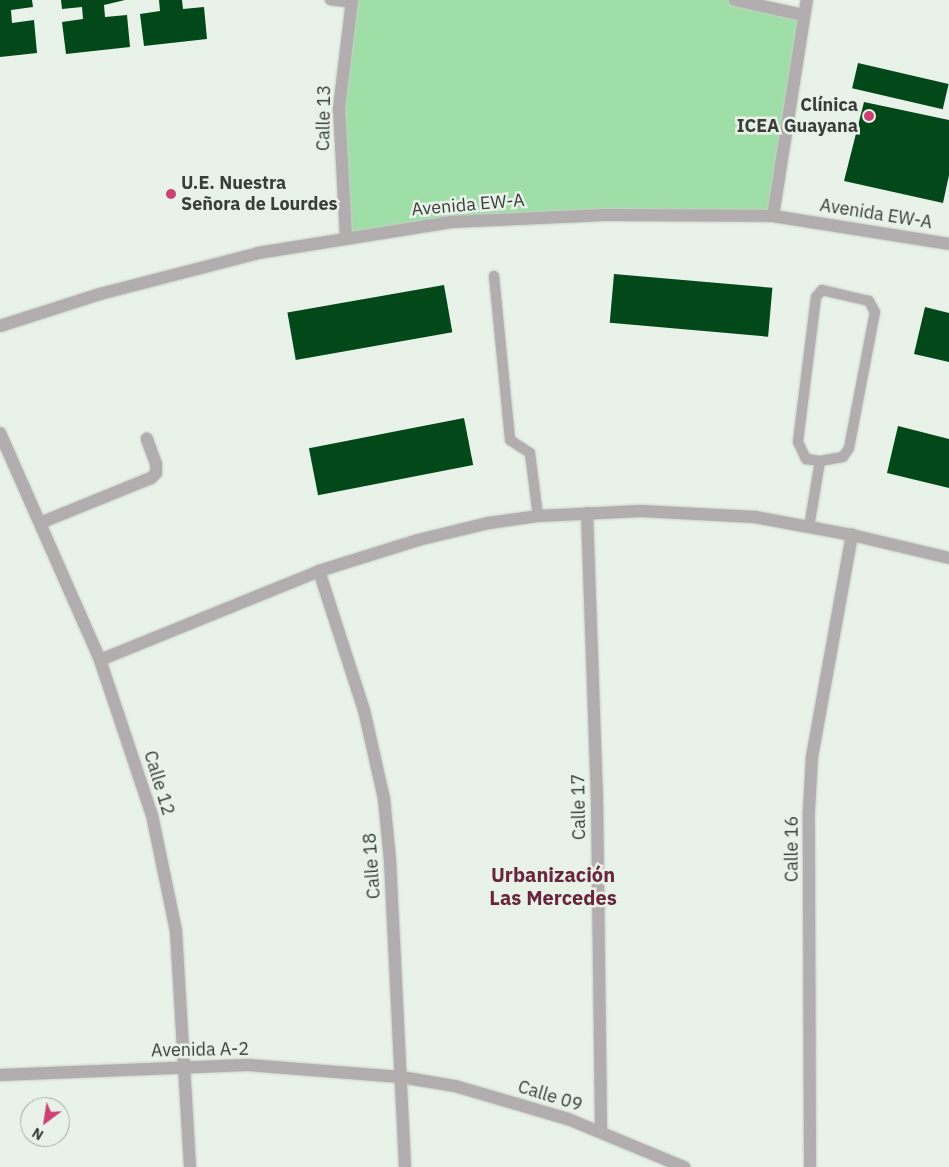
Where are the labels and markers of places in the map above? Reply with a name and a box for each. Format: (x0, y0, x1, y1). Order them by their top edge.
place label: Clínica ICEA Guayana (737, 95, 858, 138)
marker: Clínica ICEA Guayana (862, 109, 876, 123)
place label: U.E. Nuestra Señora de Lourdes (181, 173, 338, 215)
marker: U.E. Nuestra Señora de Lourdes (165, 188, 177, 200)

